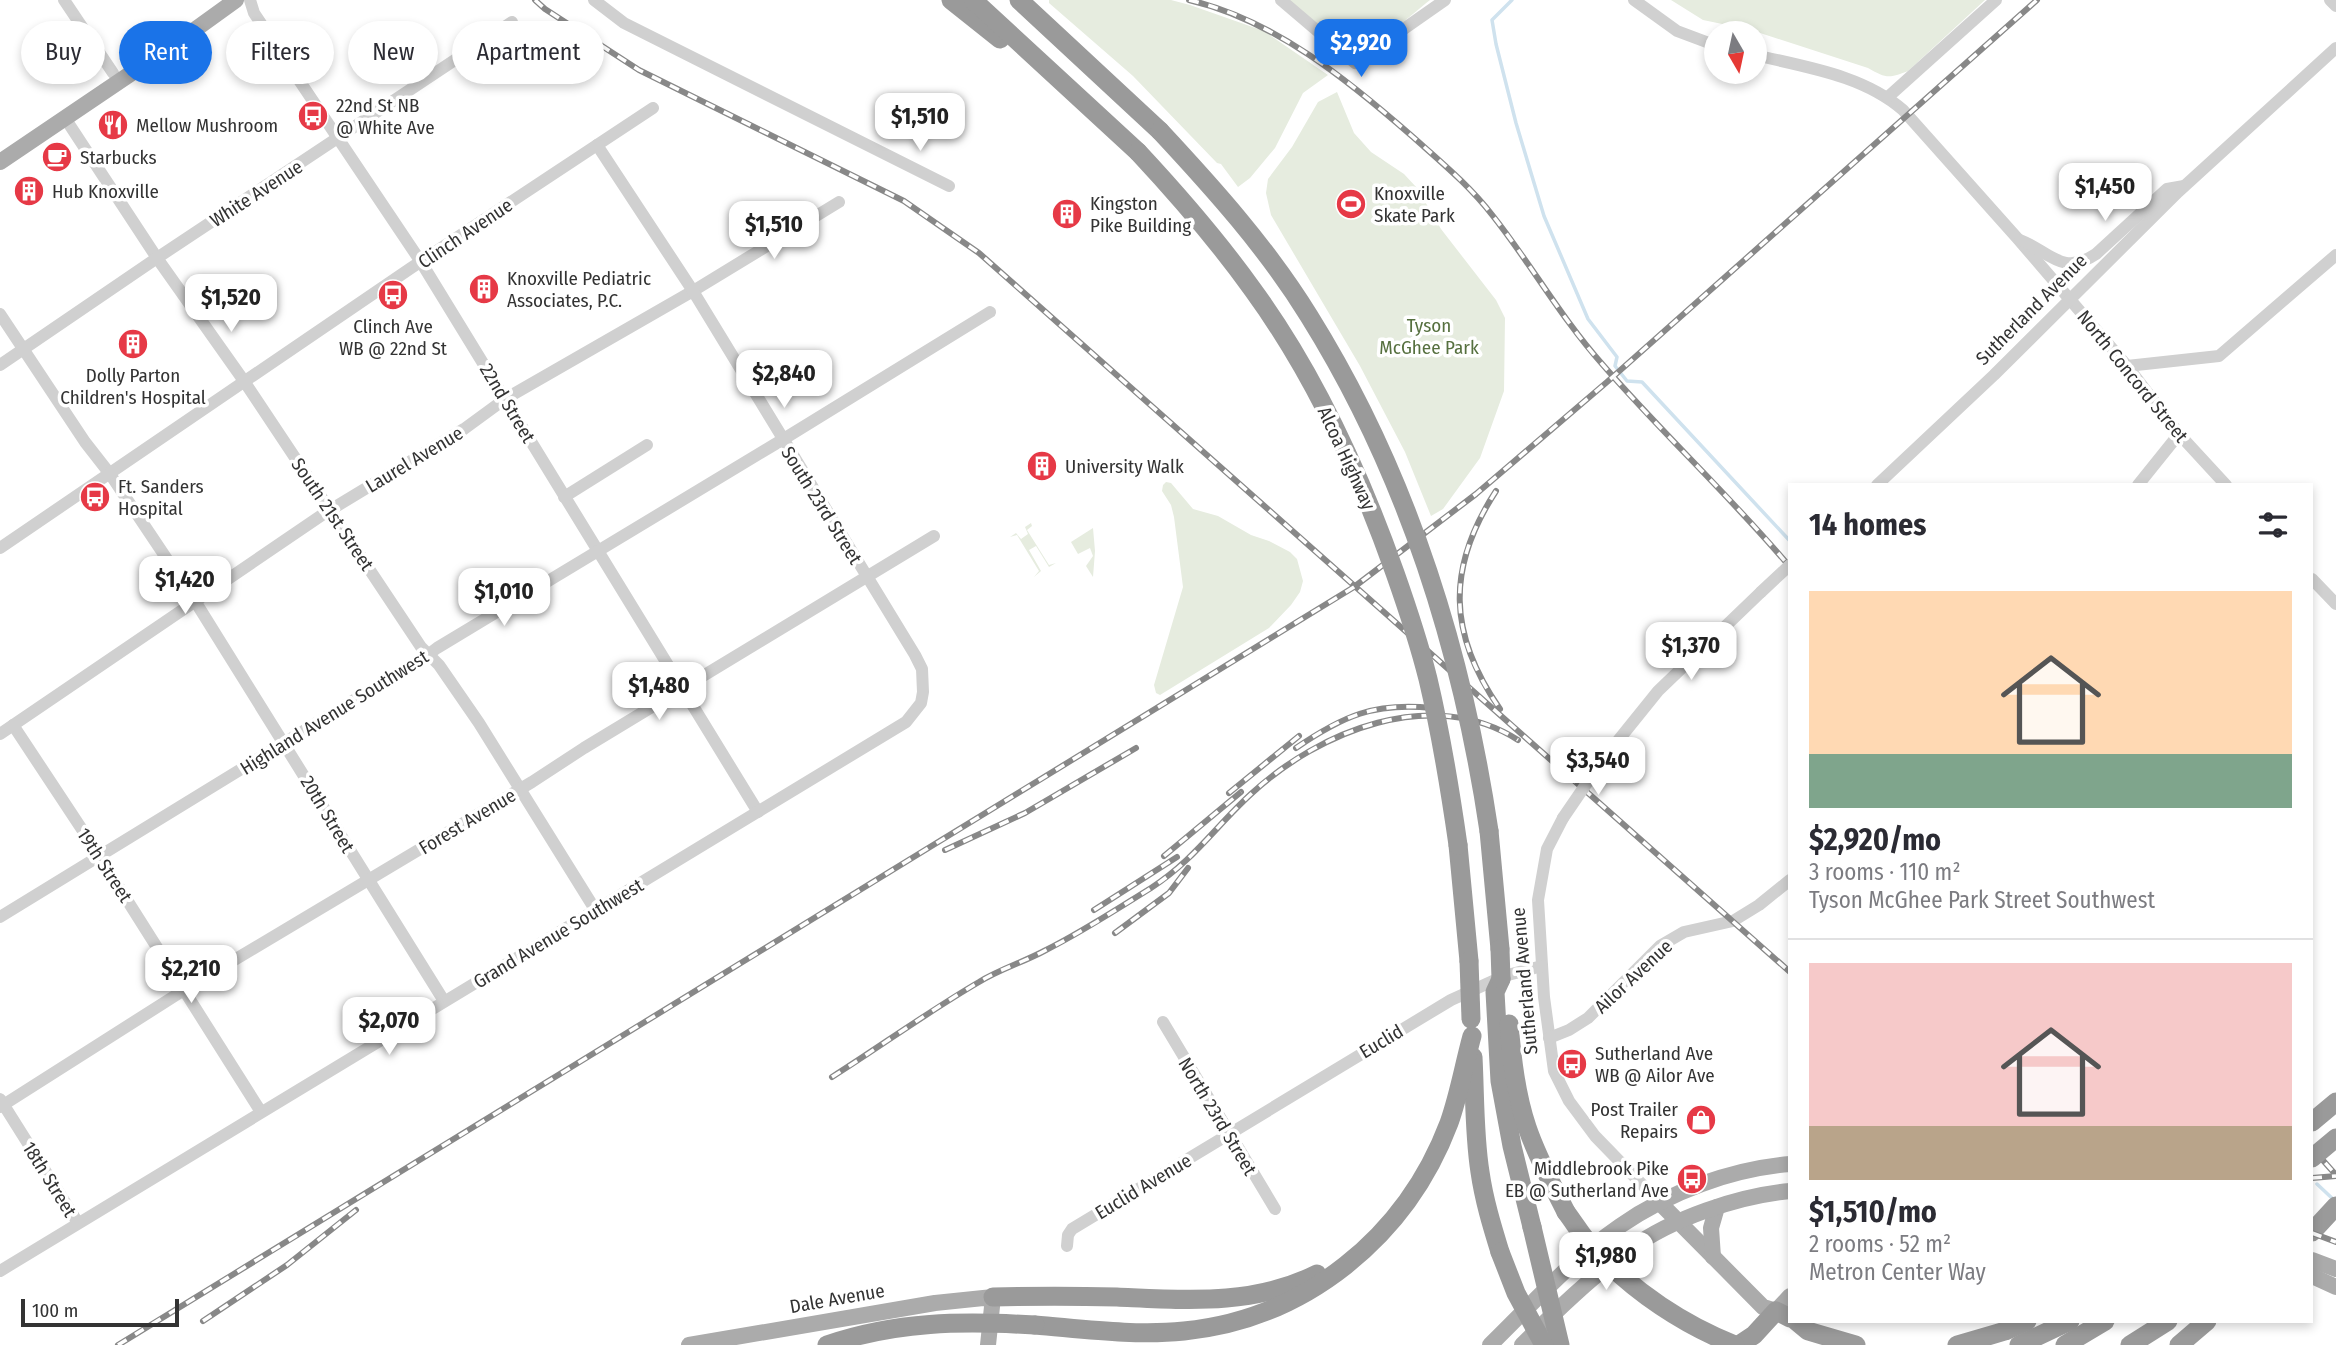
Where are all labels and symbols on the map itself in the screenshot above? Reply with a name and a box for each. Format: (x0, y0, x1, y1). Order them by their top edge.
pin: $2,920 (1304, 20, 1418, 79)
north arrow (1704, 21, 1768, 84)
place label: 22nd St NB @ White Ave (336, 94, 435, 139)
pin: $1,510 (863, 94, 977, 153)
bus stop icon: 22nd St NB @ White Ave (296, 99, 330, 133)
restaurant icon: Mellow Mushroom (96, 108, 130, 142)
place label: Mellow Mushroom (136, 114, 278, 137)
cafe icon: Starbucks (40, 140, 74, 174)
place label: Starbucks (80, 146, 157, 169)
street label: White Avenue (206, 155, 307, 232)
pin: $1,450 (2048, 164, 2162, 223)
building icon: Hub Knoxville (12, 174, 46, 208)
place label: Hub Knoxville (52, 180, 159, 203)
place label: Knoxville Skate Park (1374, 182, 1455, 227)
sports icon: Knoxville Skate Park (1334, 187, 1368, 221)
place label: Kingston Pike Building (1090, 192, 1191, 237)
street label: Clinch Avenue (414, 193, 517, 273)
building icon: Kingston Pike Building (1050, 197, 1084, 231)
pin: $1,510 (717, 202, 831, 261)
street label: Sutherland Avenue (1971, 249, 2092, 370)
place label: Knoxville Pediatric Associates, P.C. (507, 267, 651, 312)
building icon: Knoxville Pediatric Associates, P.C. (467, 272, 501, 306)
pin: $1,520 (174, 274, 288, 334)
bus stop icon: Clinch Ave WB @ 22nd St (376, 278, 410, 312)
street label: North Concord Street (2072, 306, 2193, 448)
park label: Tyson McGhee Park (1379, 314, 1479, 359)
place label: Clinch Ave WB @ 22nd St (339, 315, 448, 360)
building icon: Dolly Parton Children's Hospital (116, 327, 150, 361)
pin: $2,840 (727, 350, 841, 410)
street label: 22nd Street (475, 360, 541, 448)
place label: Dolly Parton Children's Hospital (60, 364, 206, 409)
street label: Alcoa Highway (1313, 403, 1381, 514)
street label: Laurel Avenue (361, 421, 467, 498)
street label: South 23rd Street (776, 442, 867, 569)
building icon: University Walk (1025, 449, 1059, 483)
street label: South 21st Street (286, 454, 379, 576)
place label: University Walk (1065, 455, 1184, 478)
place label: Ft. Sanders Hospital (118, 475, 204, 520)
bus stop icon: Ft. Sanders Hospital (78, 480, 112, 514)
pin: $1,420 (128, 556, 242, 616)
pin: $1,010 (447, 568, 561, 628)
pin: $1,370 (1634, 622, 1748, 682)
street label: Highland Avenue Southwest (236, 645, 433, 780)
pin: $1,480 (602, 662, 716, 722)
pin: $3,540 (1541, 738, 1655, 797)
street label: 20th Street (296, 772, 360, 858)
street label: Forest Avenue (415, 783, 520, 859)
street label: 19th Street (72, 824, 138, 907)
street label: Grand Avenue Southwest (469, 873, 648, 993)
street label: Sutherland Avenue (1507, 906, 1542, 1055)
street label: Ailor Avenue (1590, 935, 1677, 1018)
pin: $2,210 (134, 946, 248, 1005)
pin: $2,070 (332, 998, 446, 1057)
street label: Euclid (1355, 1020, 1407, 1063)
place label: Sutherland Ave WB @ Ailor Ave (1595, 1042, 1715, 1087)
bus stop icon: Sutherland Ave WB @ Ailor Ave (1555, 1047, 1589, 1081)
street label: North 23rd Street (1173, 1053, 1262, 1180)
place label: Post Trailer Repairs (1591, 1098, 1678, 1143)
shop icon: Post Trailer Repairs (1684, 1103, 1718, 1137)
street label: 18th Street (17, 1137, 82, 1222)
street label: Euclid Avenue (1091, 1149, 1196, 1224)
place label: Middlebrook Pike EB @ Sutherland Ave (1505, 1157, 1669, 1202)
bus stop icon: Middlebrook Pike EB @ Sutherland Ave (1675, 1162, 1709, 1196)
pin: $1,980 (1549, 1232, 1663, 1292)
street label: Dale Avenue (788, 1279, 886, 1318)
scale bar (21, 1296, 178, 1328)

